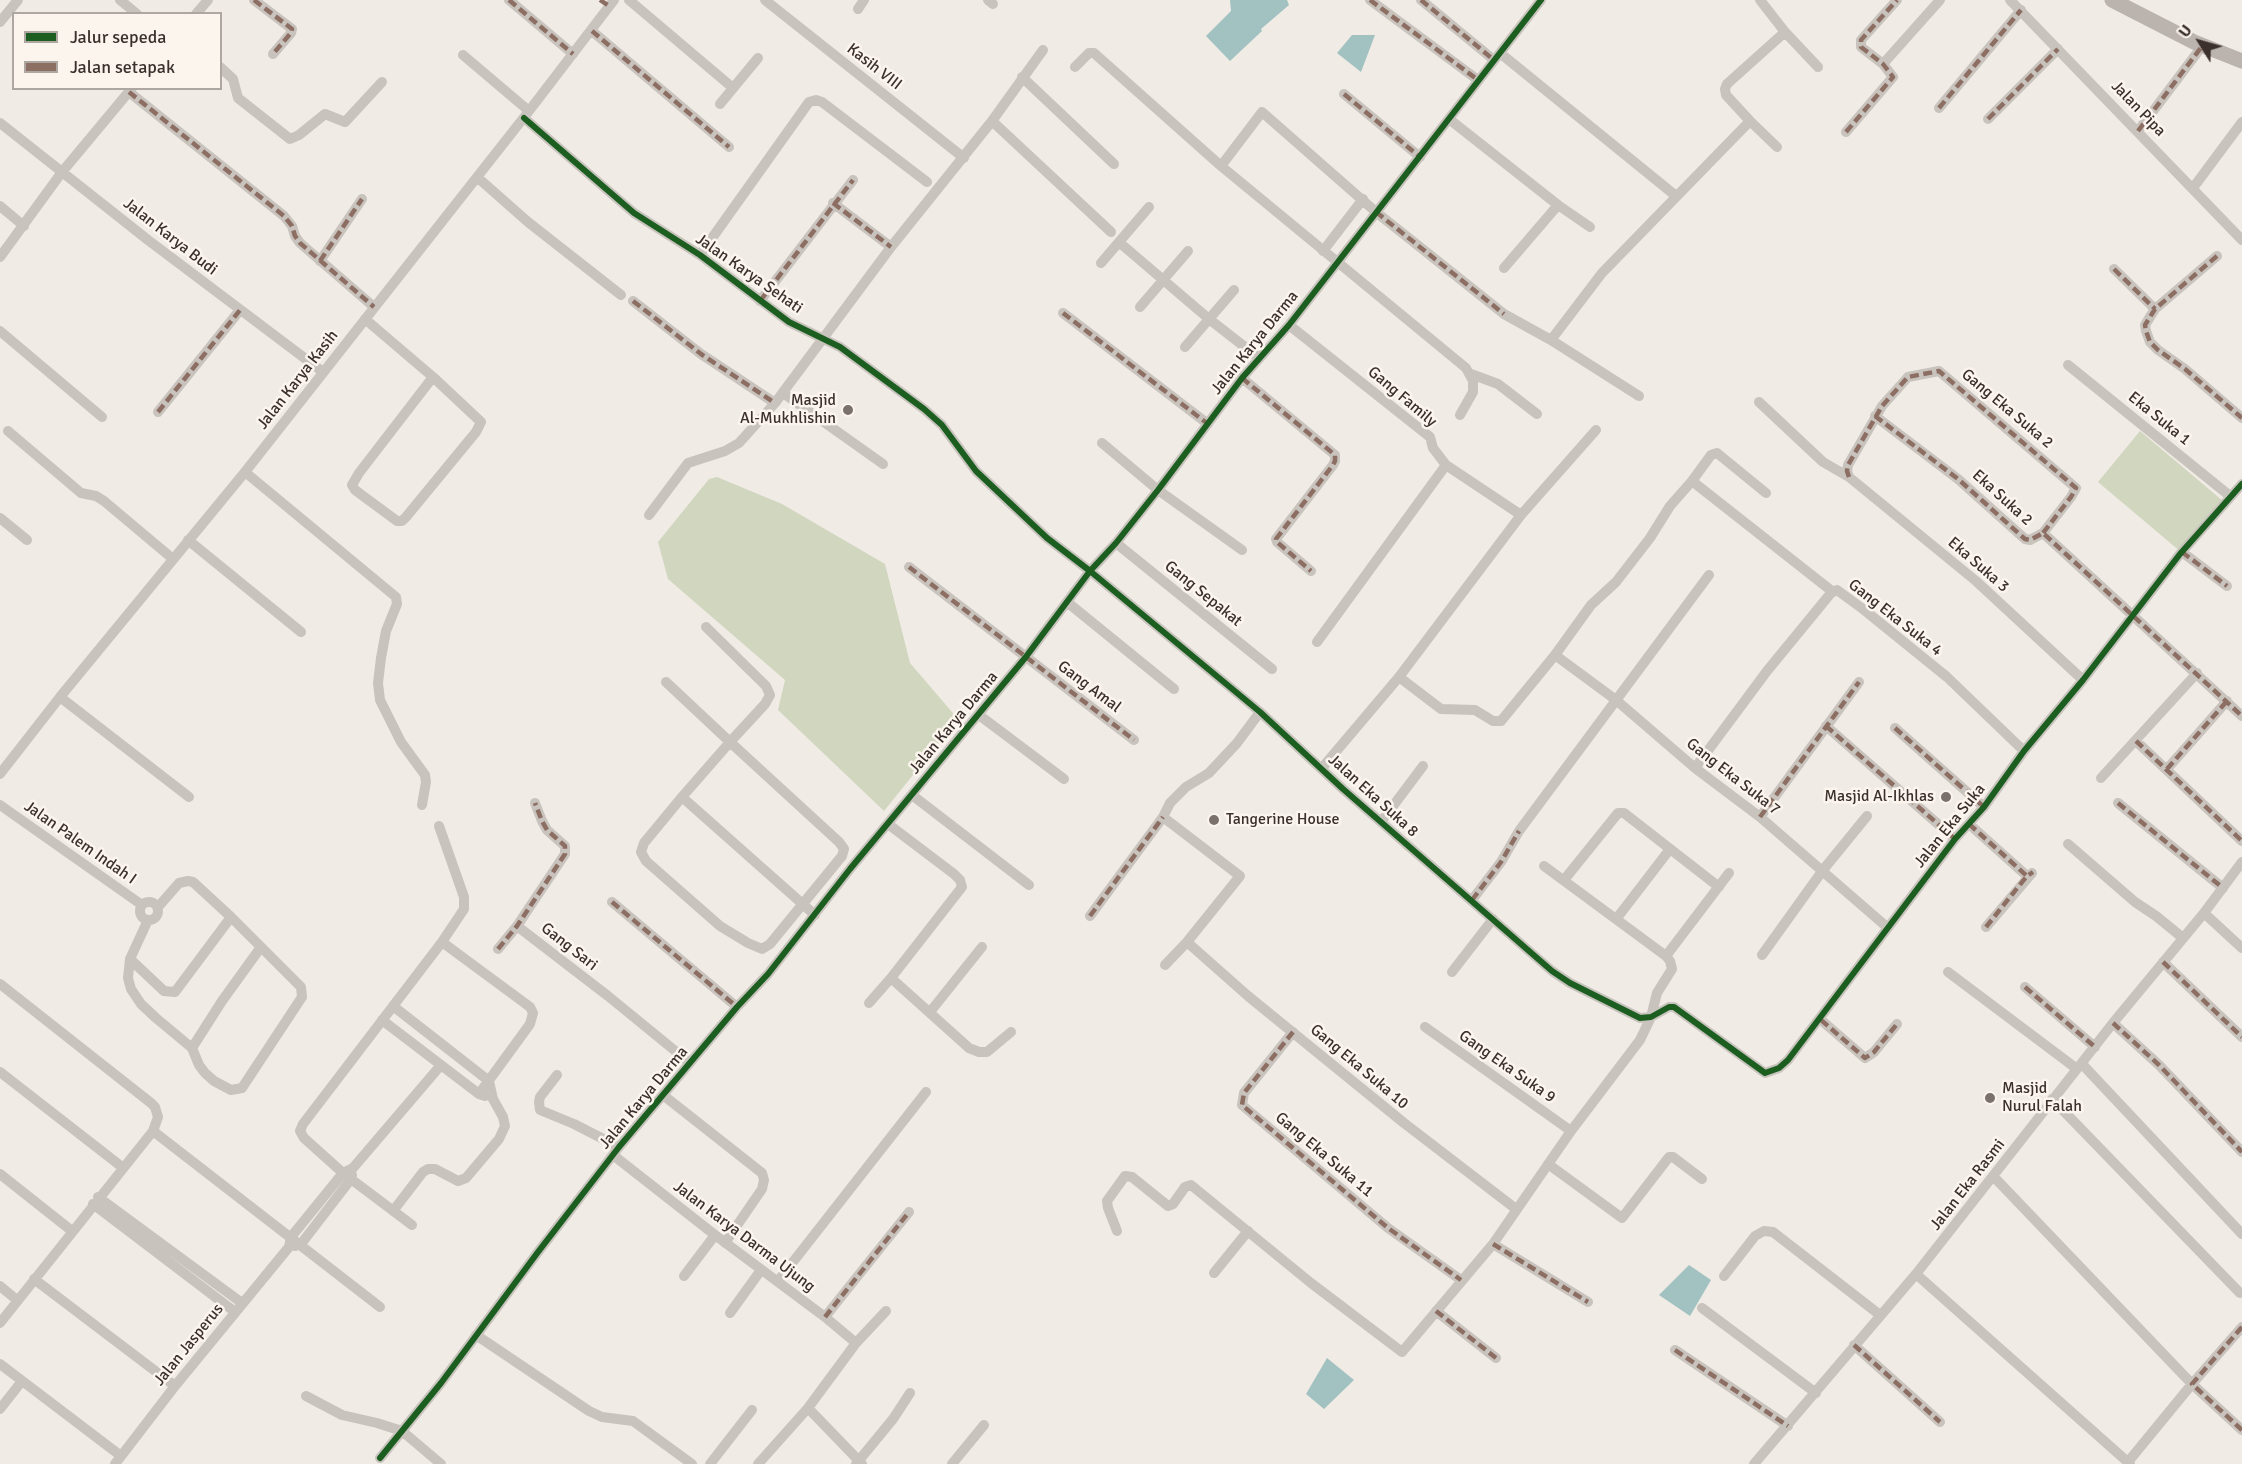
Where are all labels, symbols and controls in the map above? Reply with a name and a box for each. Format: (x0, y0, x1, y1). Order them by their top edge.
legend (12, 12, 222, 90)
north arrow (2170, 12, 2230, 72)
text: U (2174, 21, 2197, 41)
text: Jalur sepeda (70, 26, 166, 48)
street label: Kasih VIII (843, 40, 905, 94)
text: Jalan setapak (70, 56, 175, 78)
street label: Jalan Pipa (2107, 77, 2169, 141)
street label: Jalan Karya Budi (119, 194, 221, 280)
street label: Jalan Karya Sehati (692, 230, 806, 318)
street label: Jalan Karya Darma (1207, 287, 1303, 399)
street label: Jalan Karya Kasih (253, 327, 343, 433)
street label: Gang Family (1364, 363, 1440, 431)
street label: Gang Eka Suka 2 (1957, 365, 2057, 453)
street label: Eka Suka 1 (2124, 388, 2194, 450)
place label: Masjid Al-Mukhlishin (740, 391, 836, 429)
marker: Masjid Al-Mukhlishin (841, 403, 855, 417)
street label: Eka Suka 2 (1968, 466, 2036, 530)
street label: Eka Suka 3 (1944, 533, 2012, 597)
street label: Gang Sepakat (1160, 557, 1246, 631)
street label: Gang Eka Suka 4 (1844, 575, 1946, 661)
street label: Gang Amal (1053, 657, 1125, 717)
street label: Jalan Karya Darma (906, 668, 1002, 778)
street label: Gang Eka Suka 7 (1682, 734, 1784, 820)
street label: Jalan Eka Suka 8 (1324, 751, 1422, 841)
street label: Jalan Eka Suka (1910, 780, 1990, 872)
place label: Masjid Al-Ikhlas (1824, 787, 1934, 807)
marker: Masjid Al-Ikhlas (1939, 790, 1953, 804)
street label: Jalan Palem Indah I (20, 797, 140, 889)
place label: Tangerine House (1226, 810, 1340, 830)
marker: Tangerine House (1207, 813, 1221, 827)
street label: Gang Sari (537, 919, 601, 975)
street label: Gang Eka Suka 10 (1306, 1020, 1412, 1114)
street label: Gang Eka Suka 9 (1455, 1027, 1559, 1107)
street label: Jalan Karya Darma (596, 1043, 692, 1153)
place label: Masjid Nurul Falah (2002, 1079, 2082, 1117)
marker: Masjid Nurul Falah (1983, 1091, 1997, 1105)
street label: Gang Eka Suka 11 (1271, 1108, 1377, 1202)
street label: Jalan Eka Rasmi (1926, 1136, 2010, 1234)
street label: Jalan Karya Darma Ujung (669, 1177, 819, 1297)
street label: Jalan Jasperus (150, 1300, 228, 1390)

